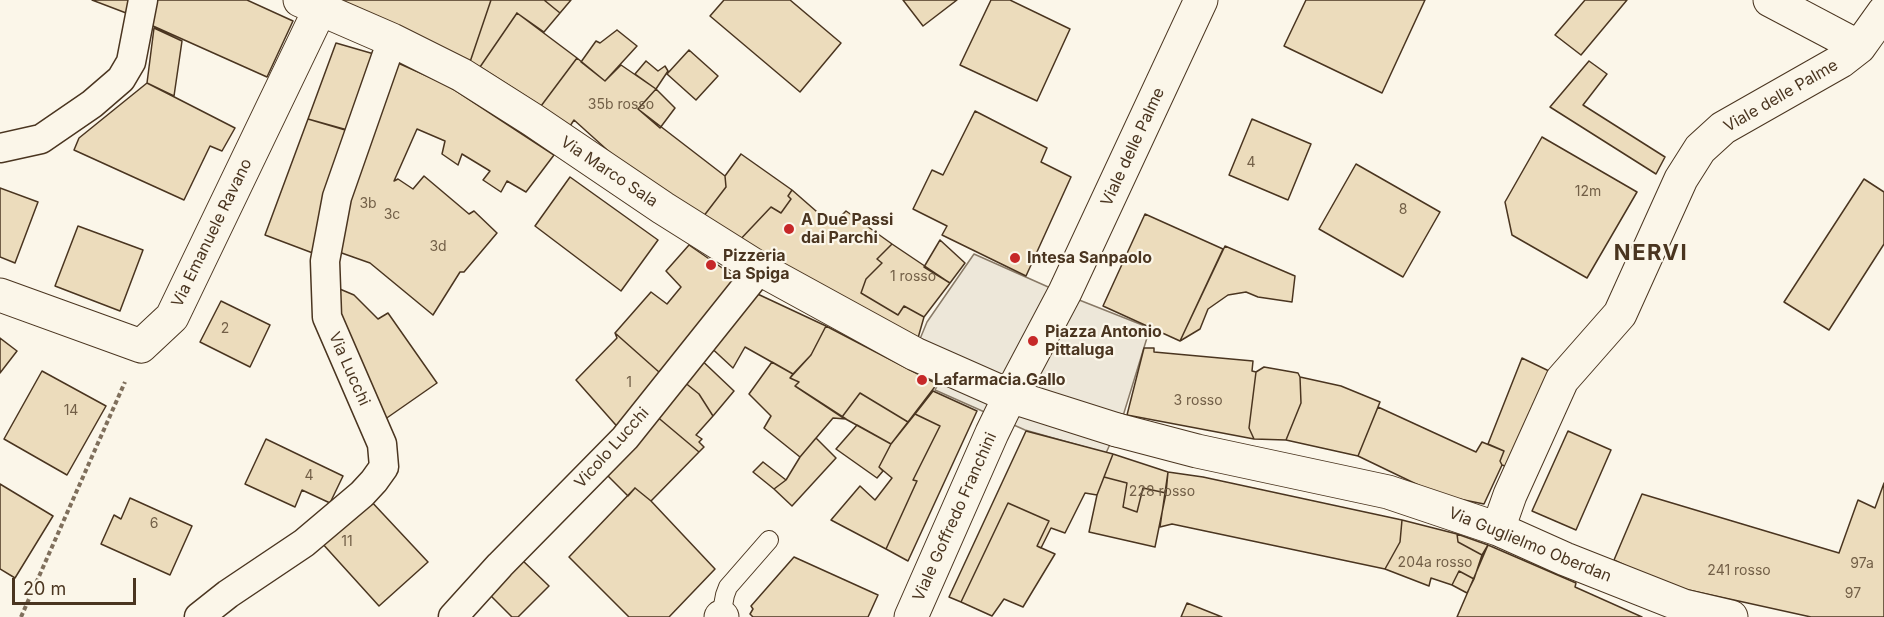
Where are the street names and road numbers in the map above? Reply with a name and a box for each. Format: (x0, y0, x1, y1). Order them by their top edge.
street label: Viale delle Palme (1720, 56, 1842, 136)
street label: Viale delle Palme (1097, 85, 1169, 209)
street label: Via Marco Sala (557, 132, 661, 212)
street label: Via Emanuele Ravano (168, 156, 256, 310)
street label: Via Lucchi (324, 329, 374, 409)
street label: Vicolo Lucchi (571, 404, 653, 492)
street label: Viale Goffredo Franchini (909, 430, 1001, 604)
street label: Via Guglielmo Oberdan (1446, 504, 1614, 586)

